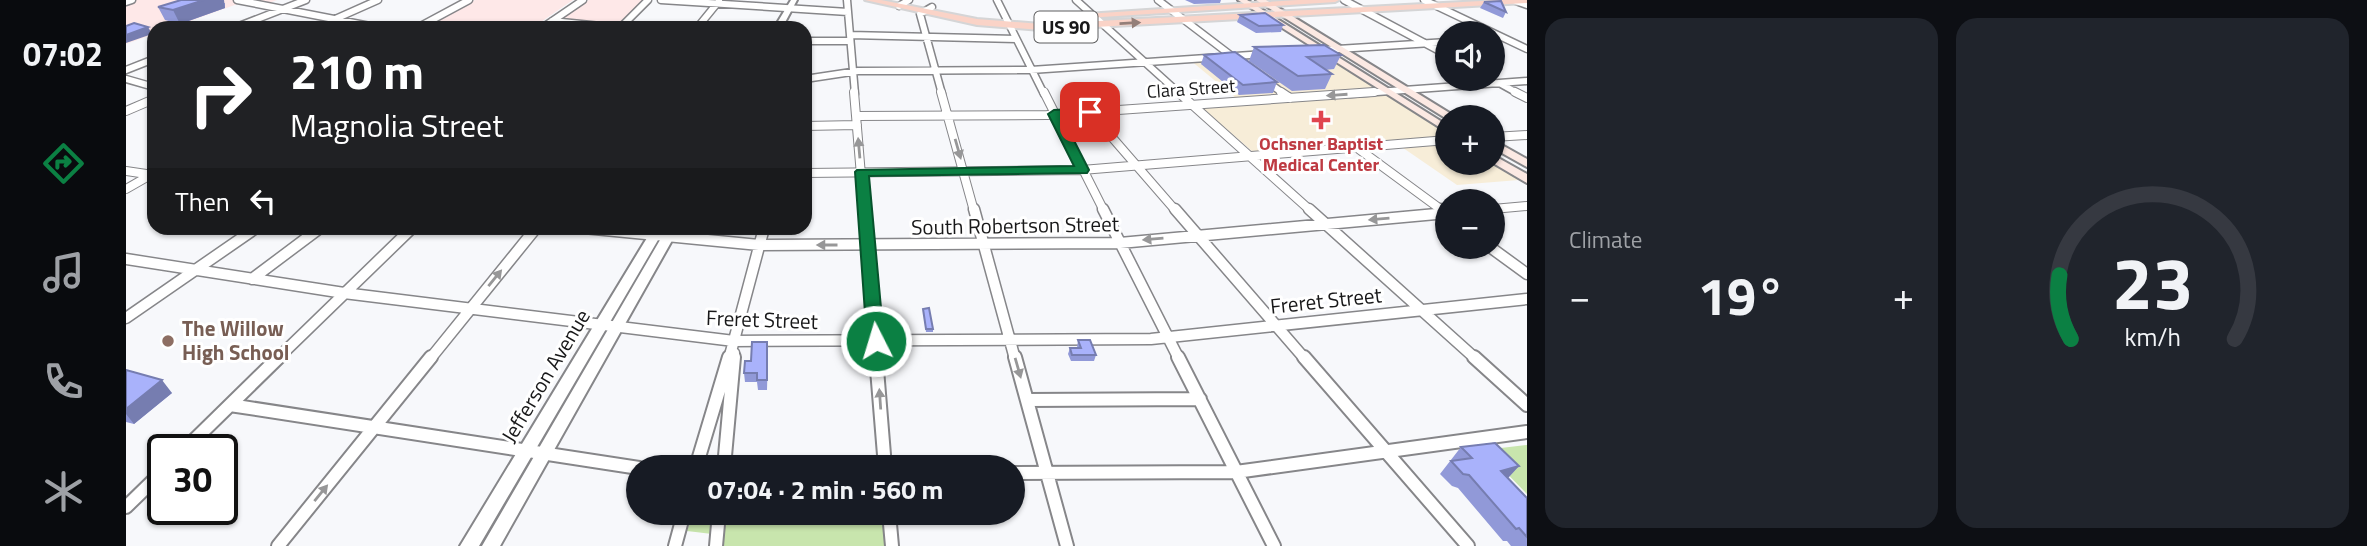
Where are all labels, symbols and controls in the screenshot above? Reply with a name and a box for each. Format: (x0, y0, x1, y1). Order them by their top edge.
road number: US 90 (1034, 12, 1098, 42)
one-way arrow (1120, 17, 1142, 28)
map controls (1435, 21, 1505, 259)
button: sound (1435, 21, 1505, 91)
text: 07:02 (23, 30, 103, 78)
text: 210 m (290, 33, 424, 108)
icon: right (175, 49, 266, 140)
street label: Clara Street (1146, 72, 1237, 105)
pin (1060, 82, 1120, 142)
one-way arrow (1326, 90, 1348, 101)
icon: arrive (1071, 93, 1109, 131)
text: Magnolia Street (290, 101, 503, 149)
button: + (1435, 105, 1505, 175)
marker: Ochsner Baptist Medical Center (1311, 110, 1331, 130)
place label: Ochsner Baptist Medical Center (1259, 130, 1384, 178)
one-way arrow (853, 137, 864, 159)
one-way arrow (953, 138, 963, 159)
icon: directions (39, 139, 88, 188)
text: Then (175, 182, 230, 221)
icon: left (244, 182, 282, 220)
button: − (1435, 189, 1505, 259)
street label: South Robertson Street (911, 207, 1120, 243)
one-way arrow (1368, 214, 1390, 225)
text: Climate (1569, 222, 1642, 257)
text: 23 (2112, 227, 2193, 337)
one-way arrow (1142, 234, 1164, 245)
one-way arrow (816, 239, 838, 251)
icon: music (39, 248, 88, 297)
text: 19° (1698, 256, 1785, 335)
text: − (1569, 267, 1590, 325)
text: + (1893, 267, 1914, 325)
one-way arrow (487, 270, 502, 287)
street label: Freret Street (1269, 278, 1384, 322)
street label: Freret Street (706, 301, 819, 337)
street label: Jefferson Avenue (493, 303, 598, 448)
position arrow (839, 304, 913, 378)
place label: The Willow High School (182, 312, 290, 368)
text: km/h (2124, 318, 2181, 356)
marker: The Willow High School (160, 333, 176, 349)
icon: phone (39, 357, 88, 406)
one-way arrow (1014, 358, 1024, 379)
one-way arrow (874, 388, 885, 410)
speed limit sign: 30 (147, 434, 238, 525)
icon: climate (39, 467, 88, 516)
text: 07:04 · 2 min · 560 m (708, 470, 943, 509)
one-way arrow (313, 484, 328, 502)

